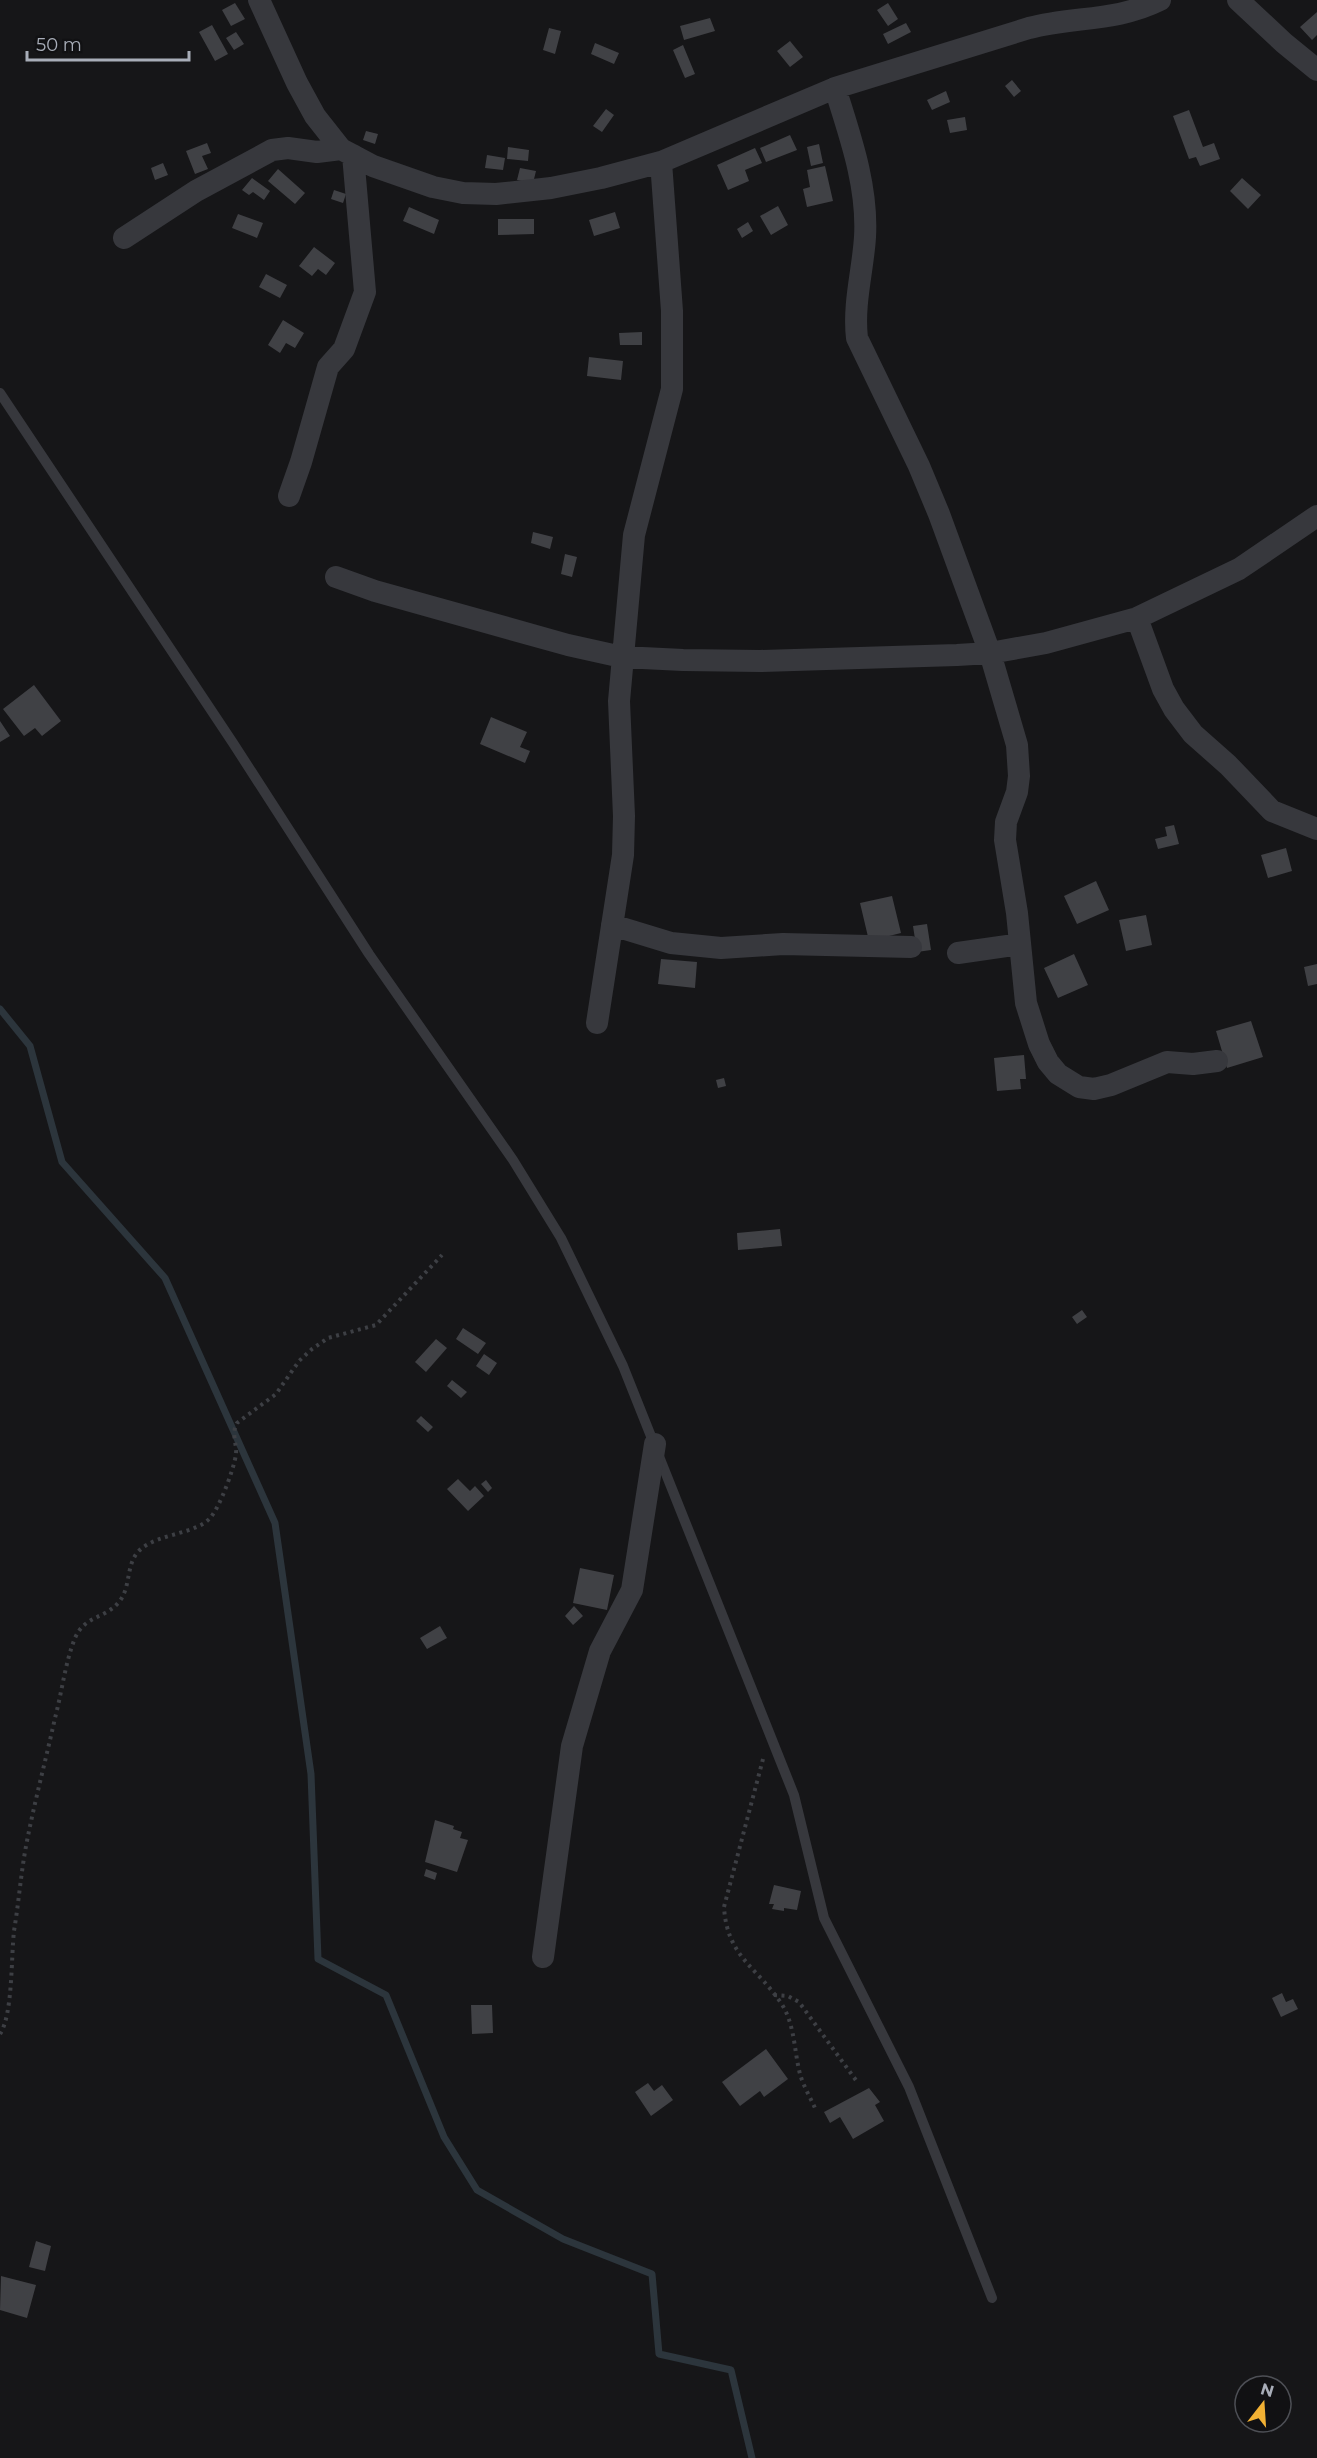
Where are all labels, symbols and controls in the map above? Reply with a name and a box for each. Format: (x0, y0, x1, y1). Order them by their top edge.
scale bar (27, 24, 189, 62)
text: 50 m (36, 34, 82, 56)
north arrow (1233, 2374, 1293, 2434)
text: N (1258, 2379, 1276, 2401)

